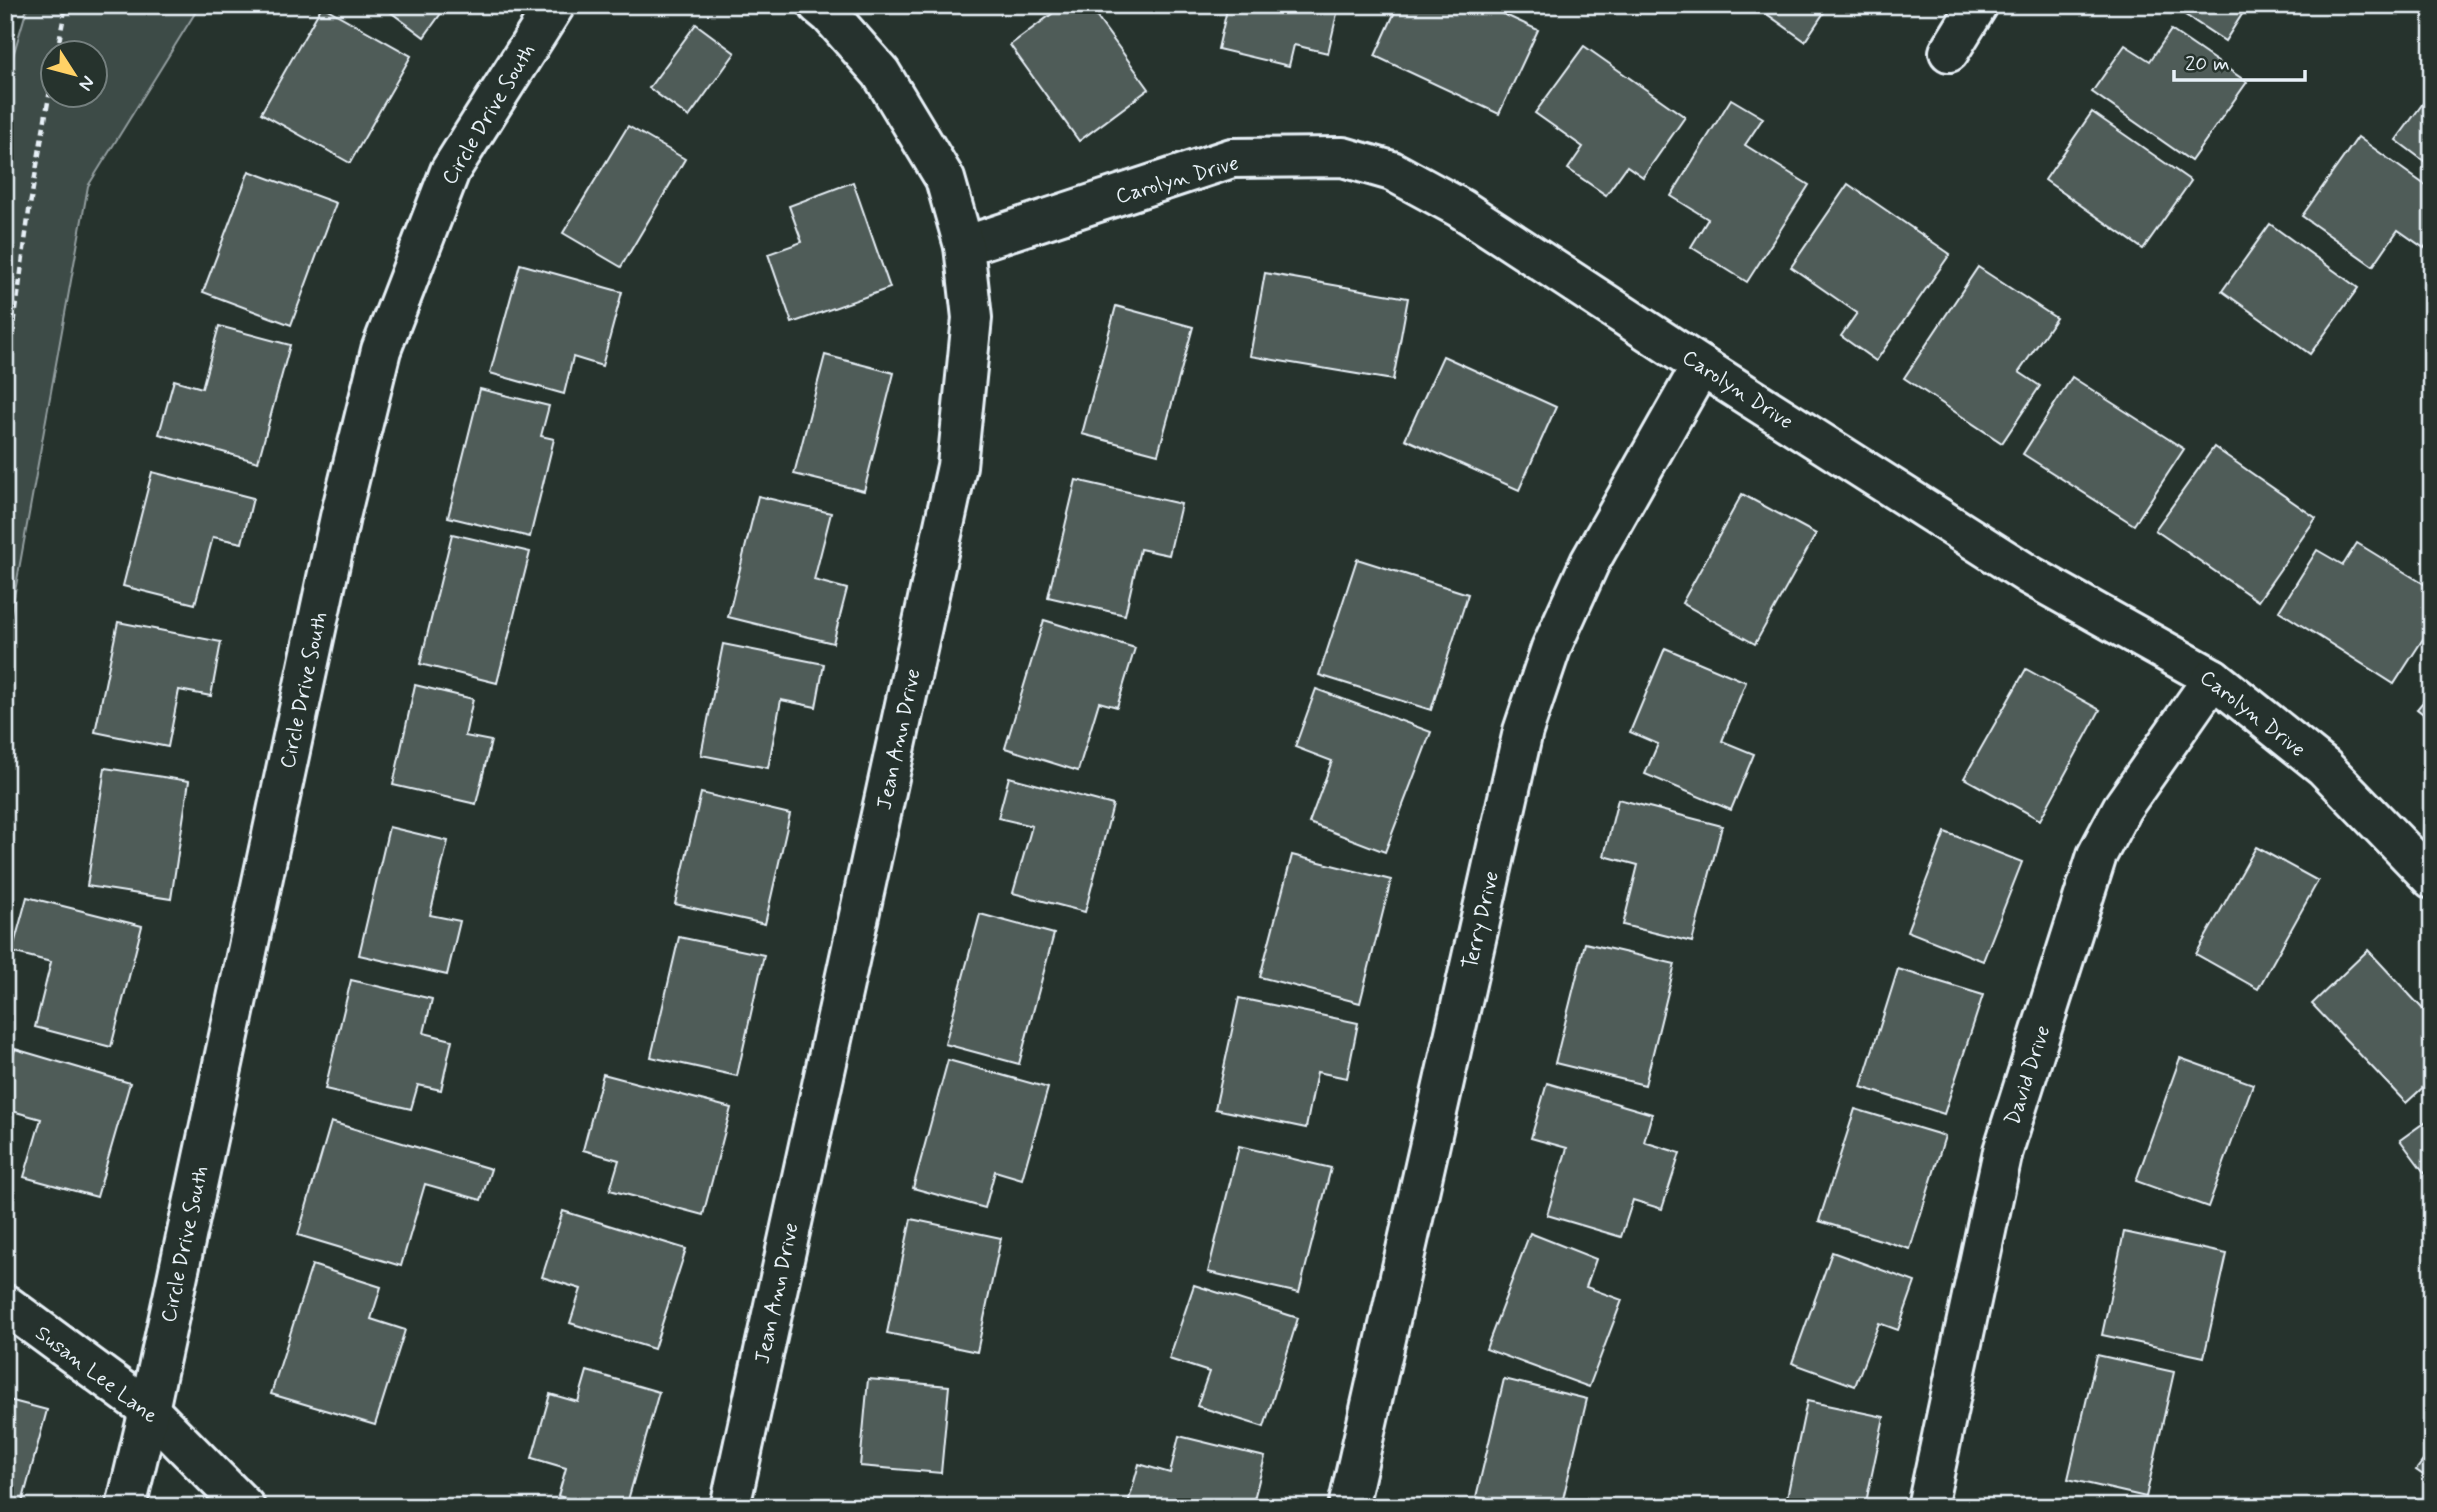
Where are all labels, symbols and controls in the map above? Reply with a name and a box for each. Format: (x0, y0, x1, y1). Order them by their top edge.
north arrow (38, 38, 108, 108)
scale bar (2174, 38, 2306, 82)
street label: Circle Drive South (436, 39, 542, 190)
text: 20 m (2185, 50, 2230, 78)
text: N (73, 71, 100, 96)
street label: Carolyn Drive (1113, 149, 1242, 211)
street label: Carolyn Drive (1677, 344, 1798, 436)
street label: Circle Drive South (274, 609, 334, 771)
street label: Carolyn Drive (2194, 664, 2311, 764)
street label: Jean Ann Drive (870, 666, 928, 812)
street label: Terry Drive (1456, 868, 1506, 972)
street label: David Drive (1999, 1022, 2057, 1129)
street label: Circle Drive South (155, 1163, 215, 1325)
street label: Jean Ann Drive (748, 1220, 806, 1366)
street label: Susan Lee Lane (29, 1320, 163, 1430)

